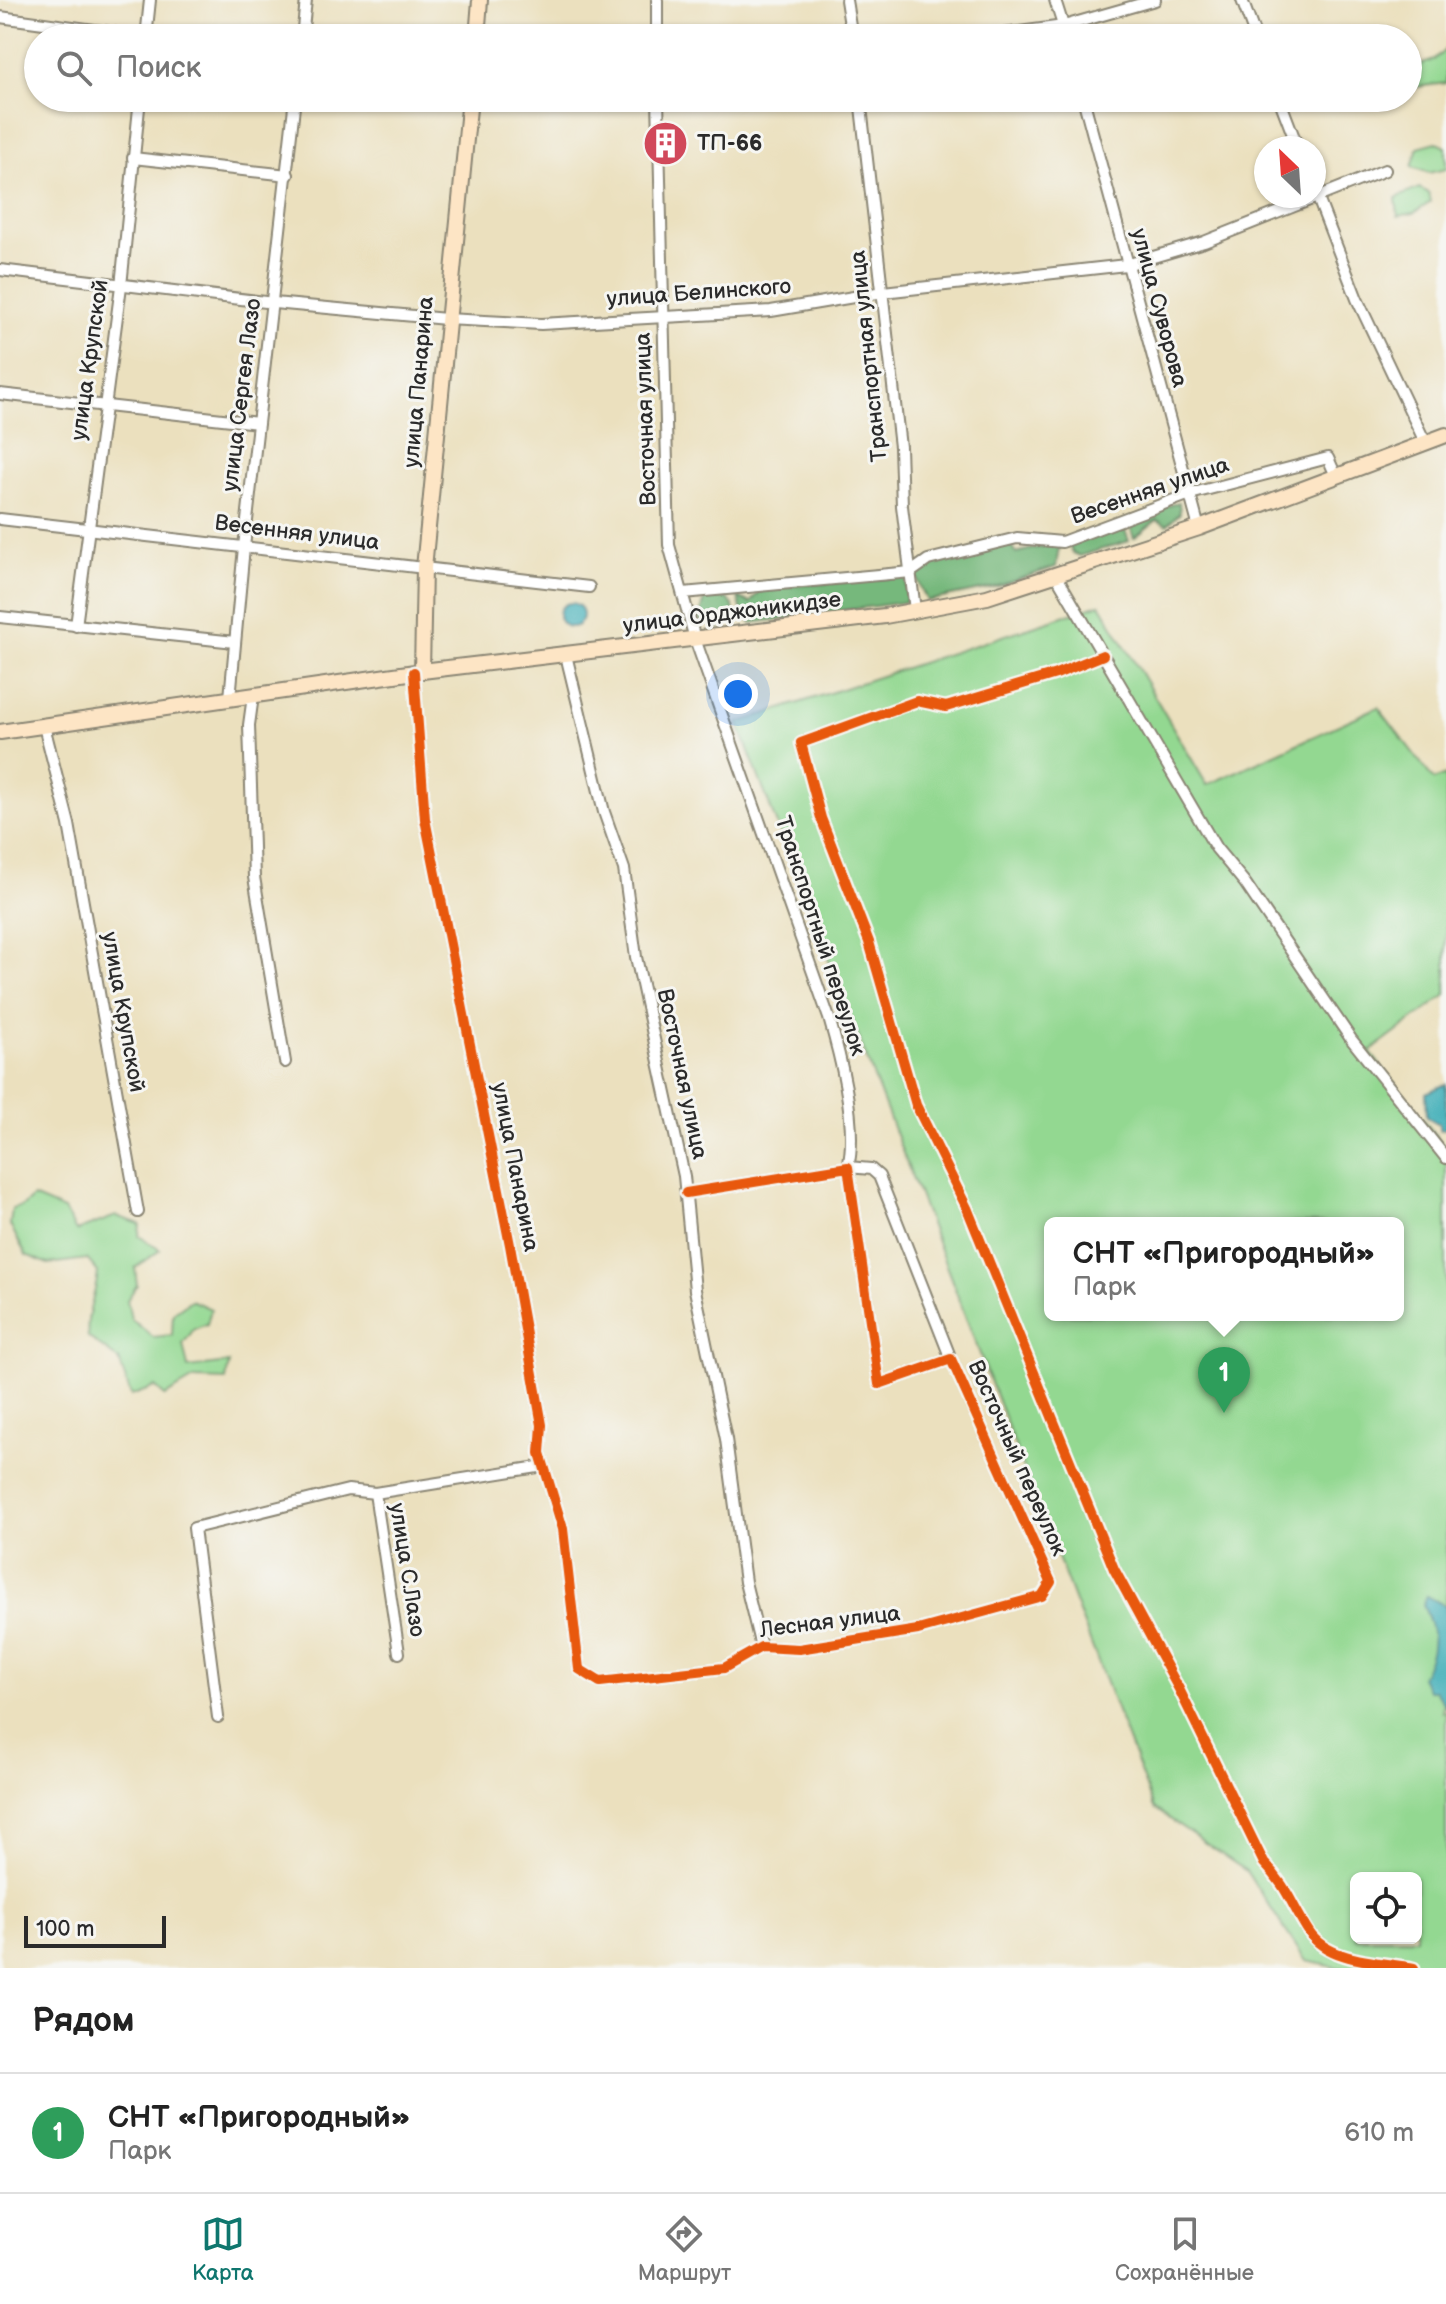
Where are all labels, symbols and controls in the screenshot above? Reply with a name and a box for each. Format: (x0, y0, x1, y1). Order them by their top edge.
search box (24, 24, 1422, 112)
icon: search (52, 46, 96, 90)
text: Поиск (116, 50, 202, 86)
building icon: ТП-66 (642, 119, 690, 167)
place label: ТП-66 (697, 130, 762, 157)
north arrow (1254, 136, 1326, 208)
street label: улица Суворова (1125, 226, 1193, 390)
street label: Транспортная улица (844, 249, 894, 463)
street label: улица Белинского (606, 273, 792, 313)
street label: улица Крупской (65, 278, 115, 442)
street label: улица Панарина (398, 295, 440, 469)
street label: улица Сергея Лазо (217, 297, 267, 493)
street label: Восточная улица (629, 332, 663, 506)
street label: Весенняя улица (1067, 451, 1233, 531)
street label: Весенняя улица (213, 510, 381, 556)
street label: улица Орджоникидзе (622, 586, 842, 640)
your location (718, 674, 758, 714)
street label: Транспортный переулок (769, 813, 872, 1059)
street label: улица Крупской (96, 930, 150, 1094)
street label: Восточная улица (651, 986, 713, 1162)
street label: улица Панарина (485, 1080, 545, 1254)
popup (1044, 1217, 1404, 1321)
text: СНТ «Пригородный» (1073, 1236, 1375, 1272)
text: Парк (1073, 1272, 1136, 1303)
pin: 1 (1198, 1347, 1250, 1413)
street label: Восточный переулок (962, 1356, 1072, 1560)
street label: улица С.Лазо (383, 1501, 431, 1639)
street label: Лесная улица (757, 1600, 902, 1644)
map controls (1350, 1872, 1422, 1944)
button: locate (1350, 1872, 1422, 1944)
scale bar (24, 1912, 166, 1948)
text: 100 m (36, 1916, 95, 1943)
text: Рядом (32, 2000, 134, 2041)
text: СНТ «Пригородный» (108, 2100, 410, 2136)
text: 1 (53, 2118, 63, 2149)
text: 610 m (1344, 2118, 1414, 2149)
text: Парк (108, 2136, 171, 2167)
tab: Карта (192, 2212, 254, 2287)
tab: Маршрут (638, 2212, 731, 2287)
tab: Сохранённые (1115, 2212, 1254, 2287)

